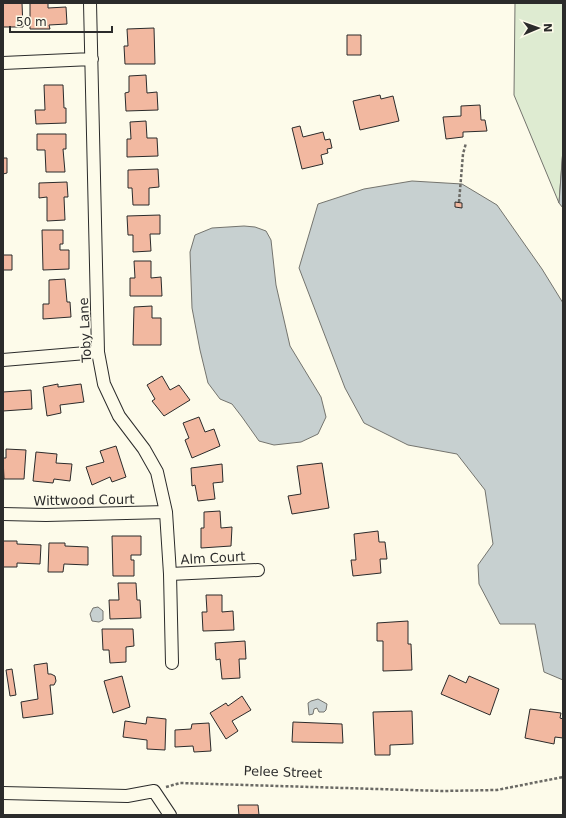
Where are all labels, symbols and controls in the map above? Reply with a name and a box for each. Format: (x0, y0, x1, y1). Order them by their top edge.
scale bar (10, 8, 112, 34)
north arrow (518, 8, 558, 48)
text: 50 m (16, 15, 47, 29)
text: N (541, 23, 554, 33)
street label: Toby Lane (76, 297, 94, 364)
street label: Wittwood Court (33, 492, 135, 508)
street label: Alm Court (180, 549, 246, 567)
street label: Pelee Street (243, 763, 323, 781)

